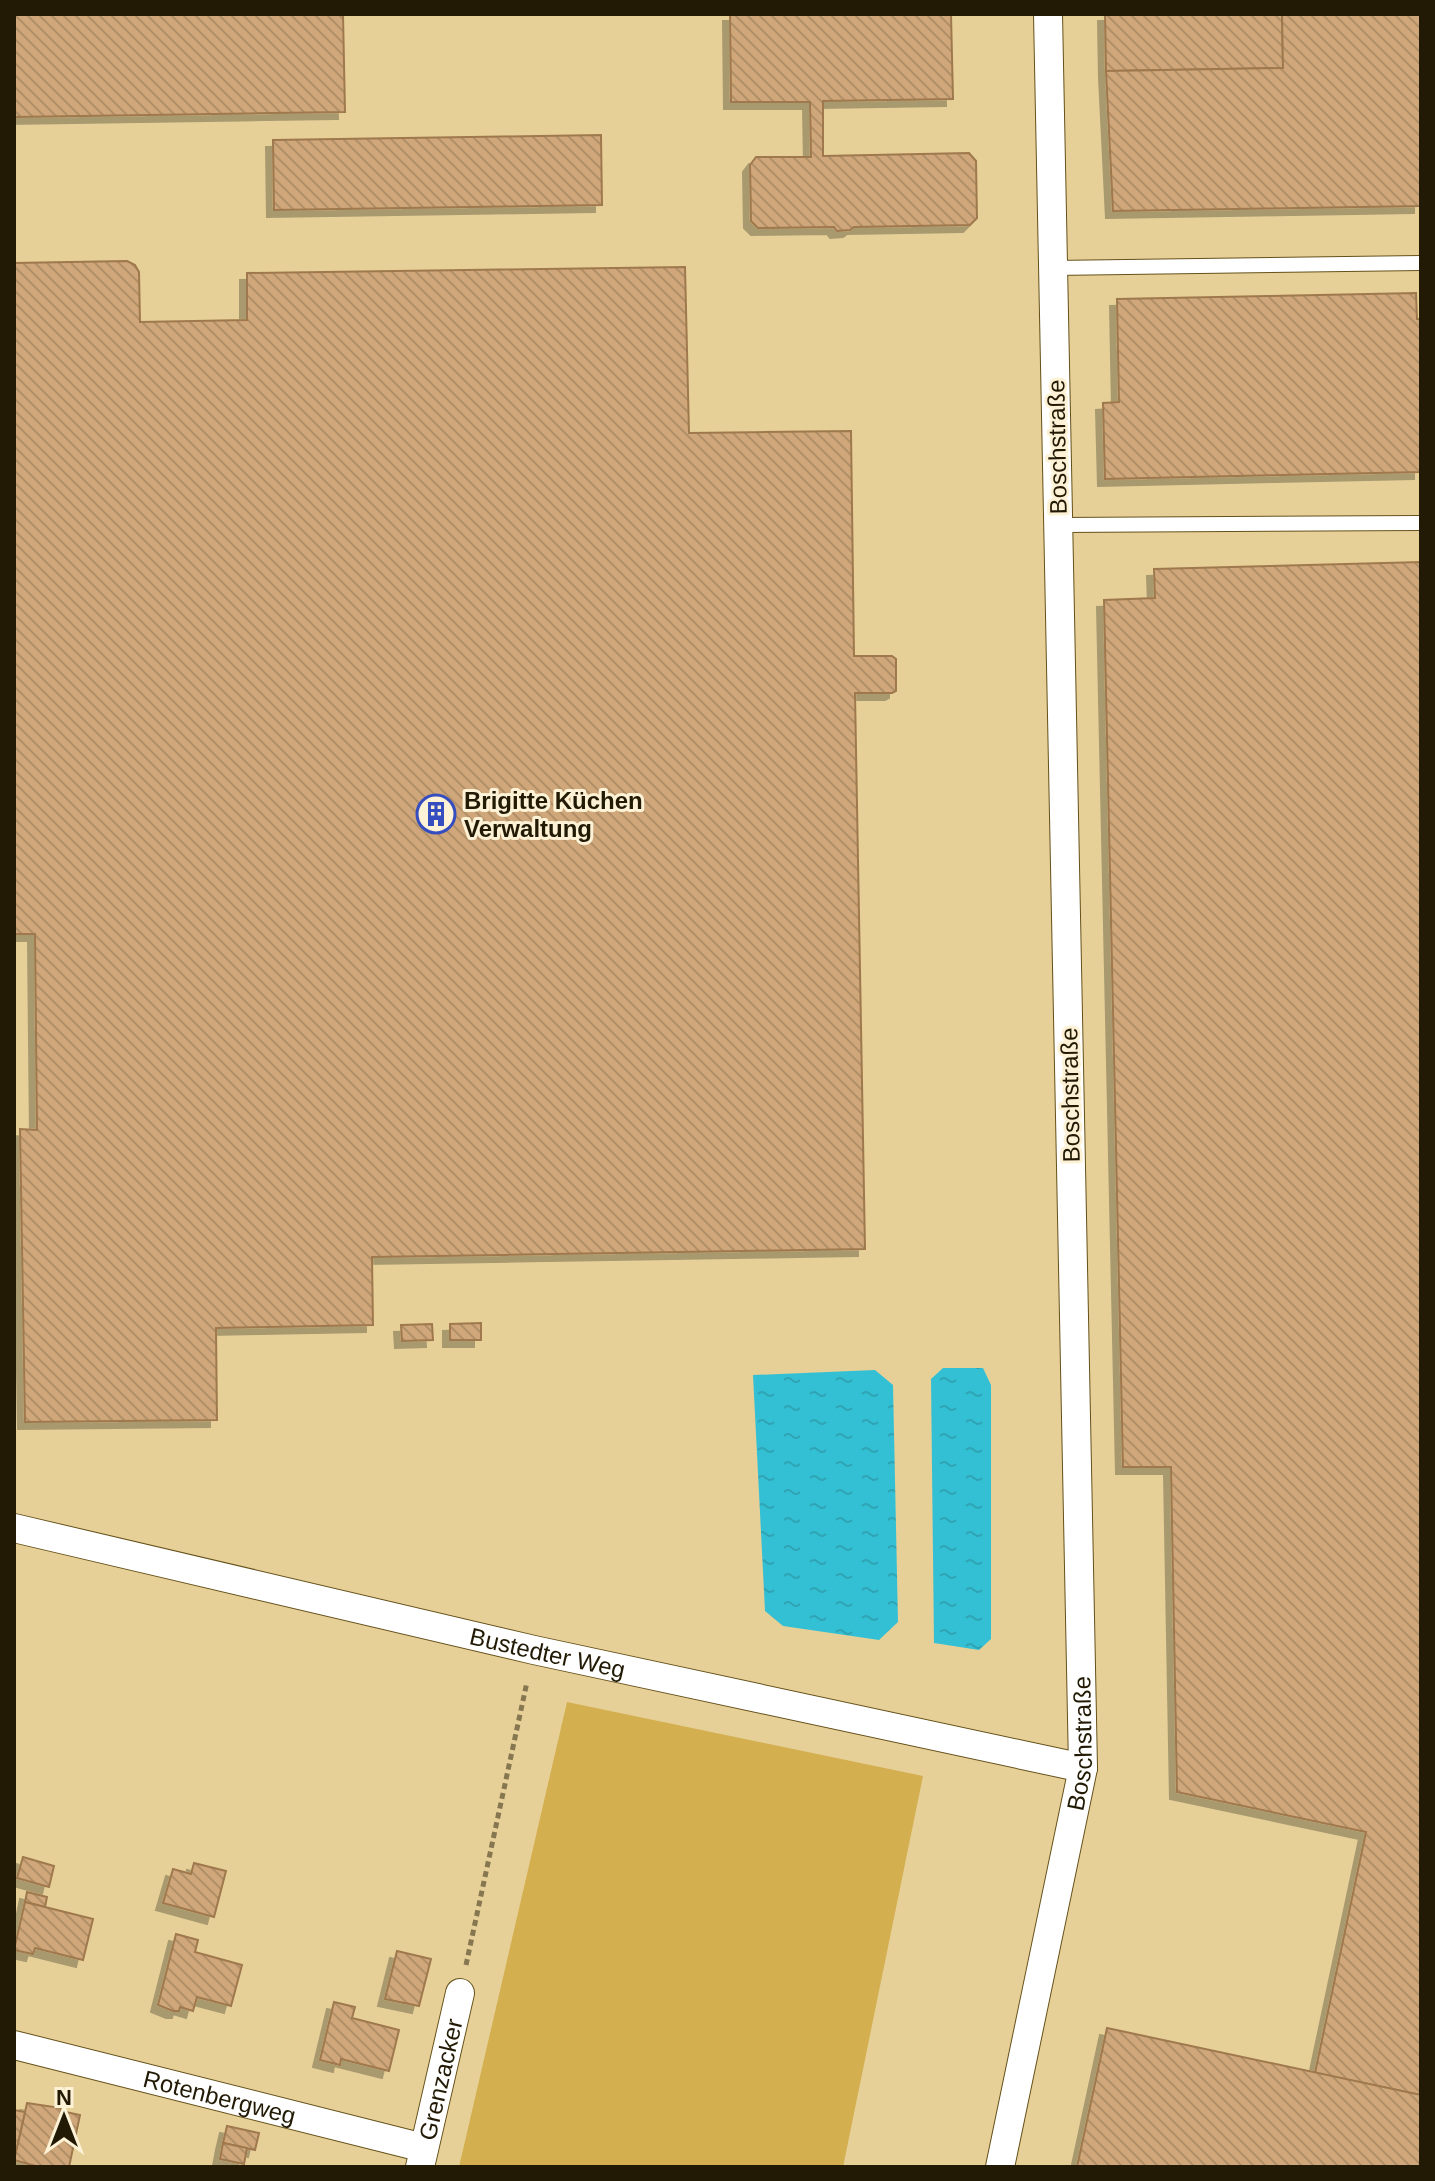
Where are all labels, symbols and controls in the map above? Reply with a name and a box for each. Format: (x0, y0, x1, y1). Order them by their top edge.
street label: Boschstraße (1042, 379, 1072, 515)
place label: Brigitte Küchen Verwaltung (464, 787, 643, 842)
building icon: Brigitte Küchen Verwaltung (415, 793, 457, 835)
street label: Boschstraße (1055, 1027, 1085, 1163)
street label: Bustedter Weg (467, 1622, 628, 1683)
street label: Boschstraße (1061, 1676, 1097, 1813)
street label: Grenzacker (413, 2016, 467, 2143)
street label: Rotenbergweg (141, 2065, 299, 2129)
north arrow (24, 2077, 104, 2157)
text: N (56, 2085, 72, 2110)

